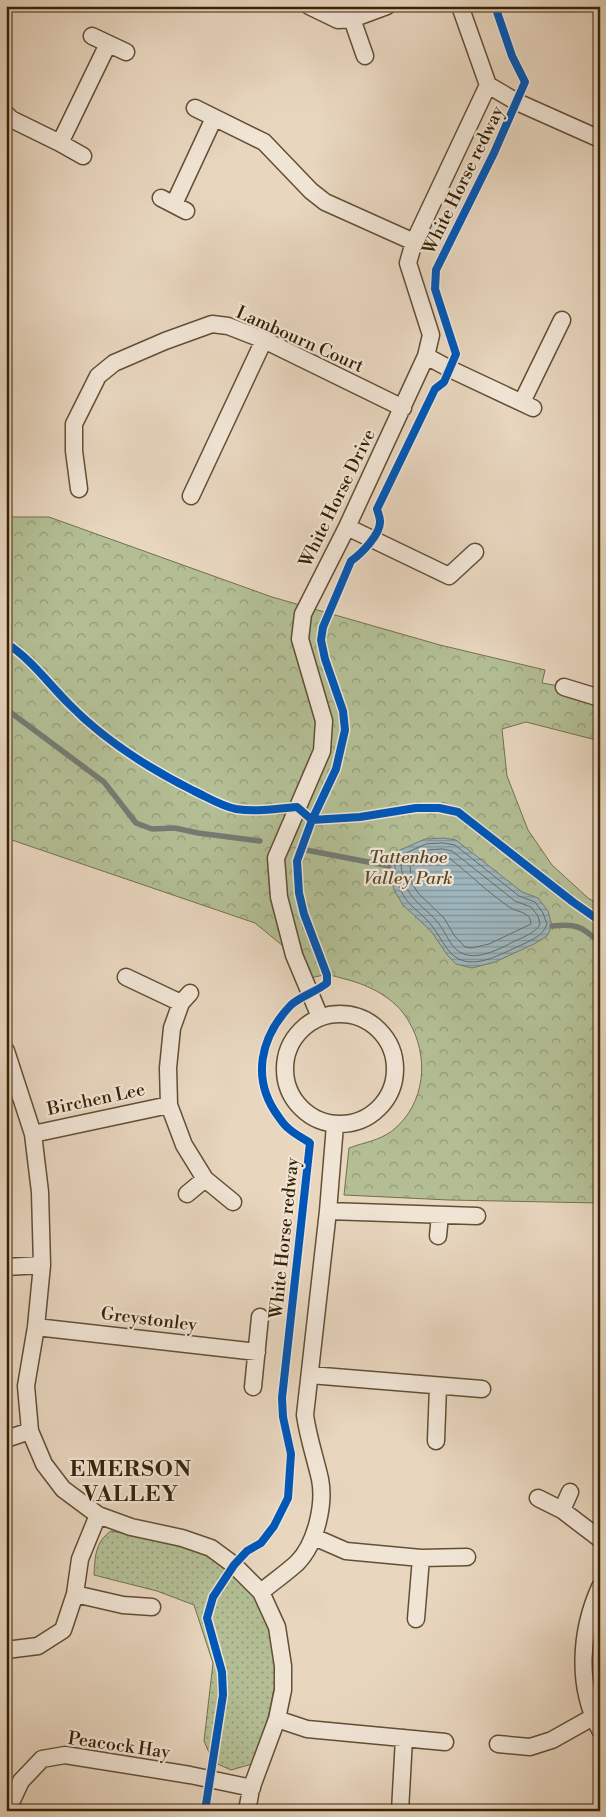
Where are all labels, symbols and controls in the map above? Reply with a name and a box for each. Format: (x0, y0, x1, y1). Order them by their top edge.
street label: White Horse redway (417, 102, 509, 259)
street label: Lambourn Court (232, 301, 368, 378)
street label: White Horse Drive (294, 425, 381, 572)
park label: Tattenhoe Valley Park (364, 846, 452, 890)
street label: Birchen Lee (44, 1078, 147, 1121)
street label: White Horse redway (264, 1156, 304, 1321)
street label: Greystonley (99, 1302, 199, 1337)
district label: EMERSON VALLEY (70, 1456, 192, 1508)
street label: Peacock Hay (66, 1727, 172, 1764)

